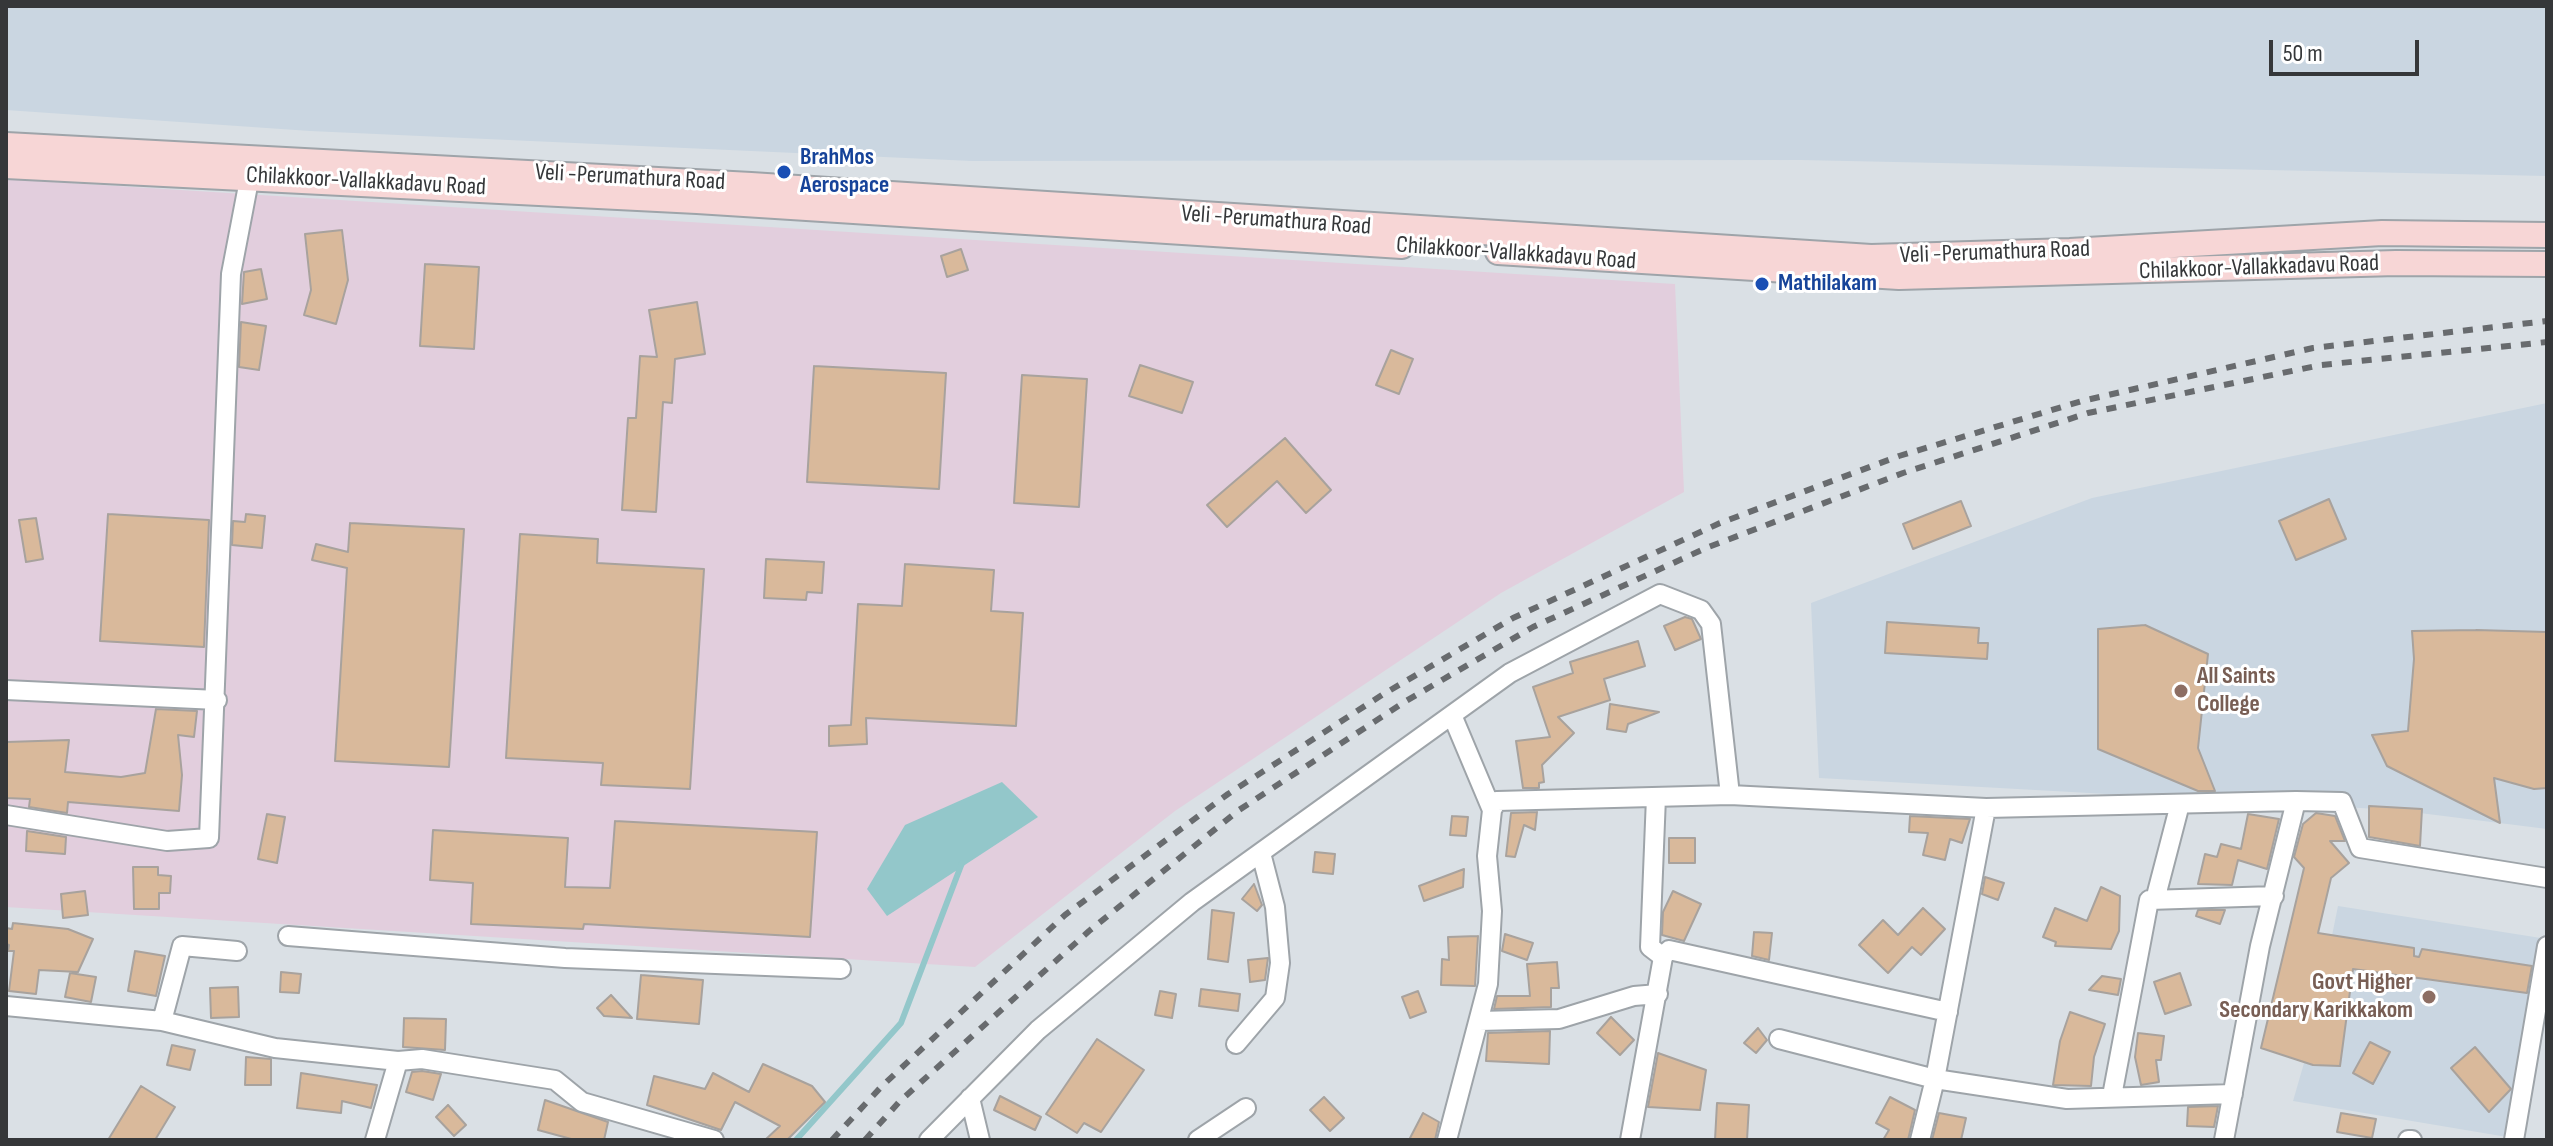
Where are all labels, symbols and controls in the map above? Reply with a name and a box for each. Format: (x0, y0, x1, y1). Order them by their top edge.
scale bar (2273, 24, 2423, 74)
text: 50 m (2283, 39, 2323, 68)
place label: BrahMos Aerospace (800, 144, 889, 200)
street label: Veli -Perumathura Road (534, 159, 726, 197)
street label: Chilakkoor-Vallakkadavu Road (245, 161, 487, 203)
marker: BrahMos Aerospace (775, 163, 793, 181)
street label: Veli -Perumathura Road (1180, 200, 1372, 242)
street label: Chilakkoor-Vallakkadavu Road (1395, 231, 1637, 277)
street label: Veli -Perumathura Road (1899, 235, 2091, 271)
street label: Chilakkoor-Vallakkadavu Road (2138, 249, 2380, 287)
place label: Mathilakam (1778, 270, 1877, 298)
marker: Mathilakam (1753, 275, 1771, 293)
place label: All Saints College (2197, 663, 2276, 719)
marker: All Saints College (2172, 682, 2190, 700)
place label: Govt Higher Secondary Karikkakom (2219, 969, 2413, 1025)
marker: Govt Higher Secondary Karikkakom (2420, 988, 2438, 1006)

